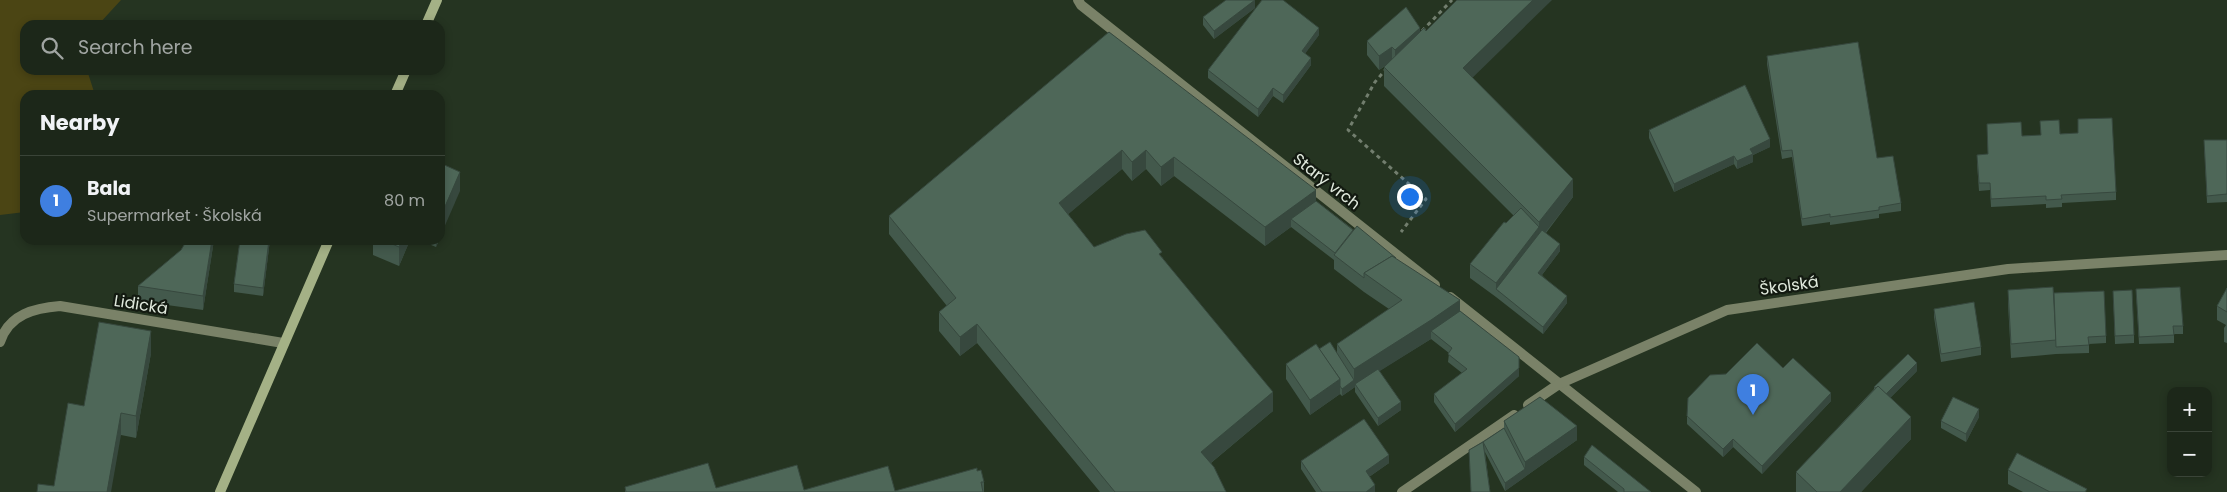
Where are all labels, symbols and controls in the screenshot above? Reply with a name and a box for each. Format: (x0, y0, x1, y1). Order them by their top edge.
search box (20, 20, 445, 75)
icon: search (38, 34, 66, 62)
text: Search here (78, 34, 192, 61)
text: Nearby (40, 108, 120, 137)
street label: Starý vrch (1288, 148, 1365, 215)
text: Bala (87, 175, 131, 202)
your location (1397, 184, 1423, 210)
text: 1 (53, 189, 59, 212)
text: 80 m (384, 189, 425, 212)
text: Supermarket · Školská (87, 204, 262, 227)
street label: Školská (1758, 270, 1820, 301)
street label: Lidická (112, 289, 170, 320)
pin: 1 (1737, 374, 1769, 415)
map controls (2167, 387, 2212, 477)
button: + (2167, 387, 2212, 432)
button: − (2167, 432, 2212, 477)

